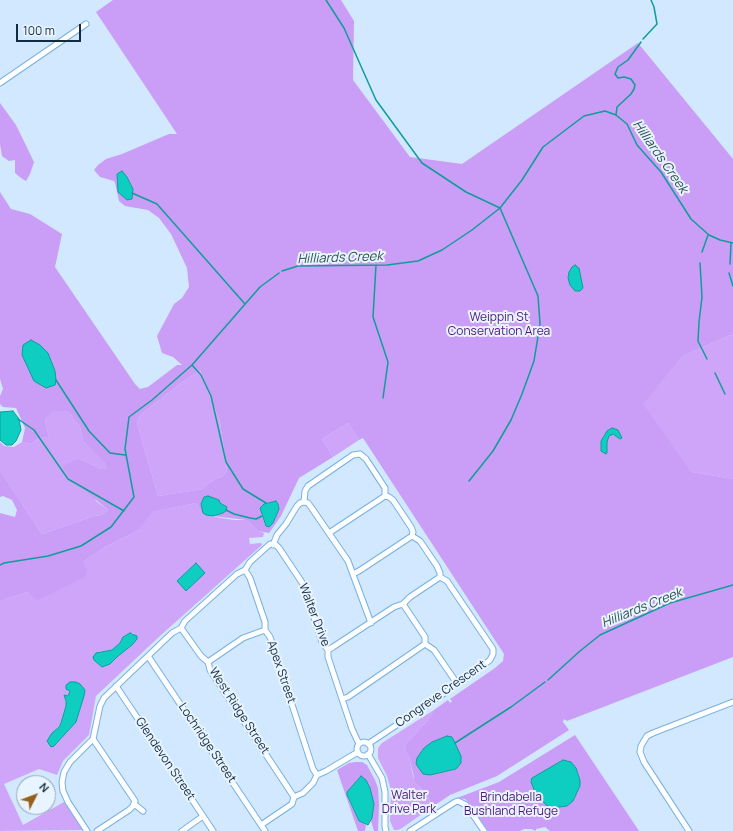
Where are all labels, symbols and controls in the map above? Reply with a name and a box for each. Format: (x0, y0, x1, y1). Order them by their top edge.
scale bar (18, 16, 83, 42)
text: 100 m (23, 22, 55, 39)
water label: Hilliards Creek (629, 118, 691, 196)
water label: Hilliards Creek (297, 249, 383, 267)
park label: Weippin St Conservation Area (448, 311, 550, 339)
street label: Walter Drive (295, 581, 333, 649)
water label: Hilliards Creek (599, 585, 685, 631)
street label: Apex Street (264, 639, 298, 705)
street label: Congreve Crescent (393, 657, 489, 731)
street label: West Ridge Street (206, 665, 272, 757)
street label: Lochridge Street (175, 700, 239, 786)
street label: Glendevon Street (132, 715, 198, 803)
north arrow (16, 775, 56, 815)
text: N (36, 779, 53, 795)
park label: Walter Drive Park (382, 789, 436, 817)
park label: Brindabella Bushland Refuge (464, 791, 558, 819)

